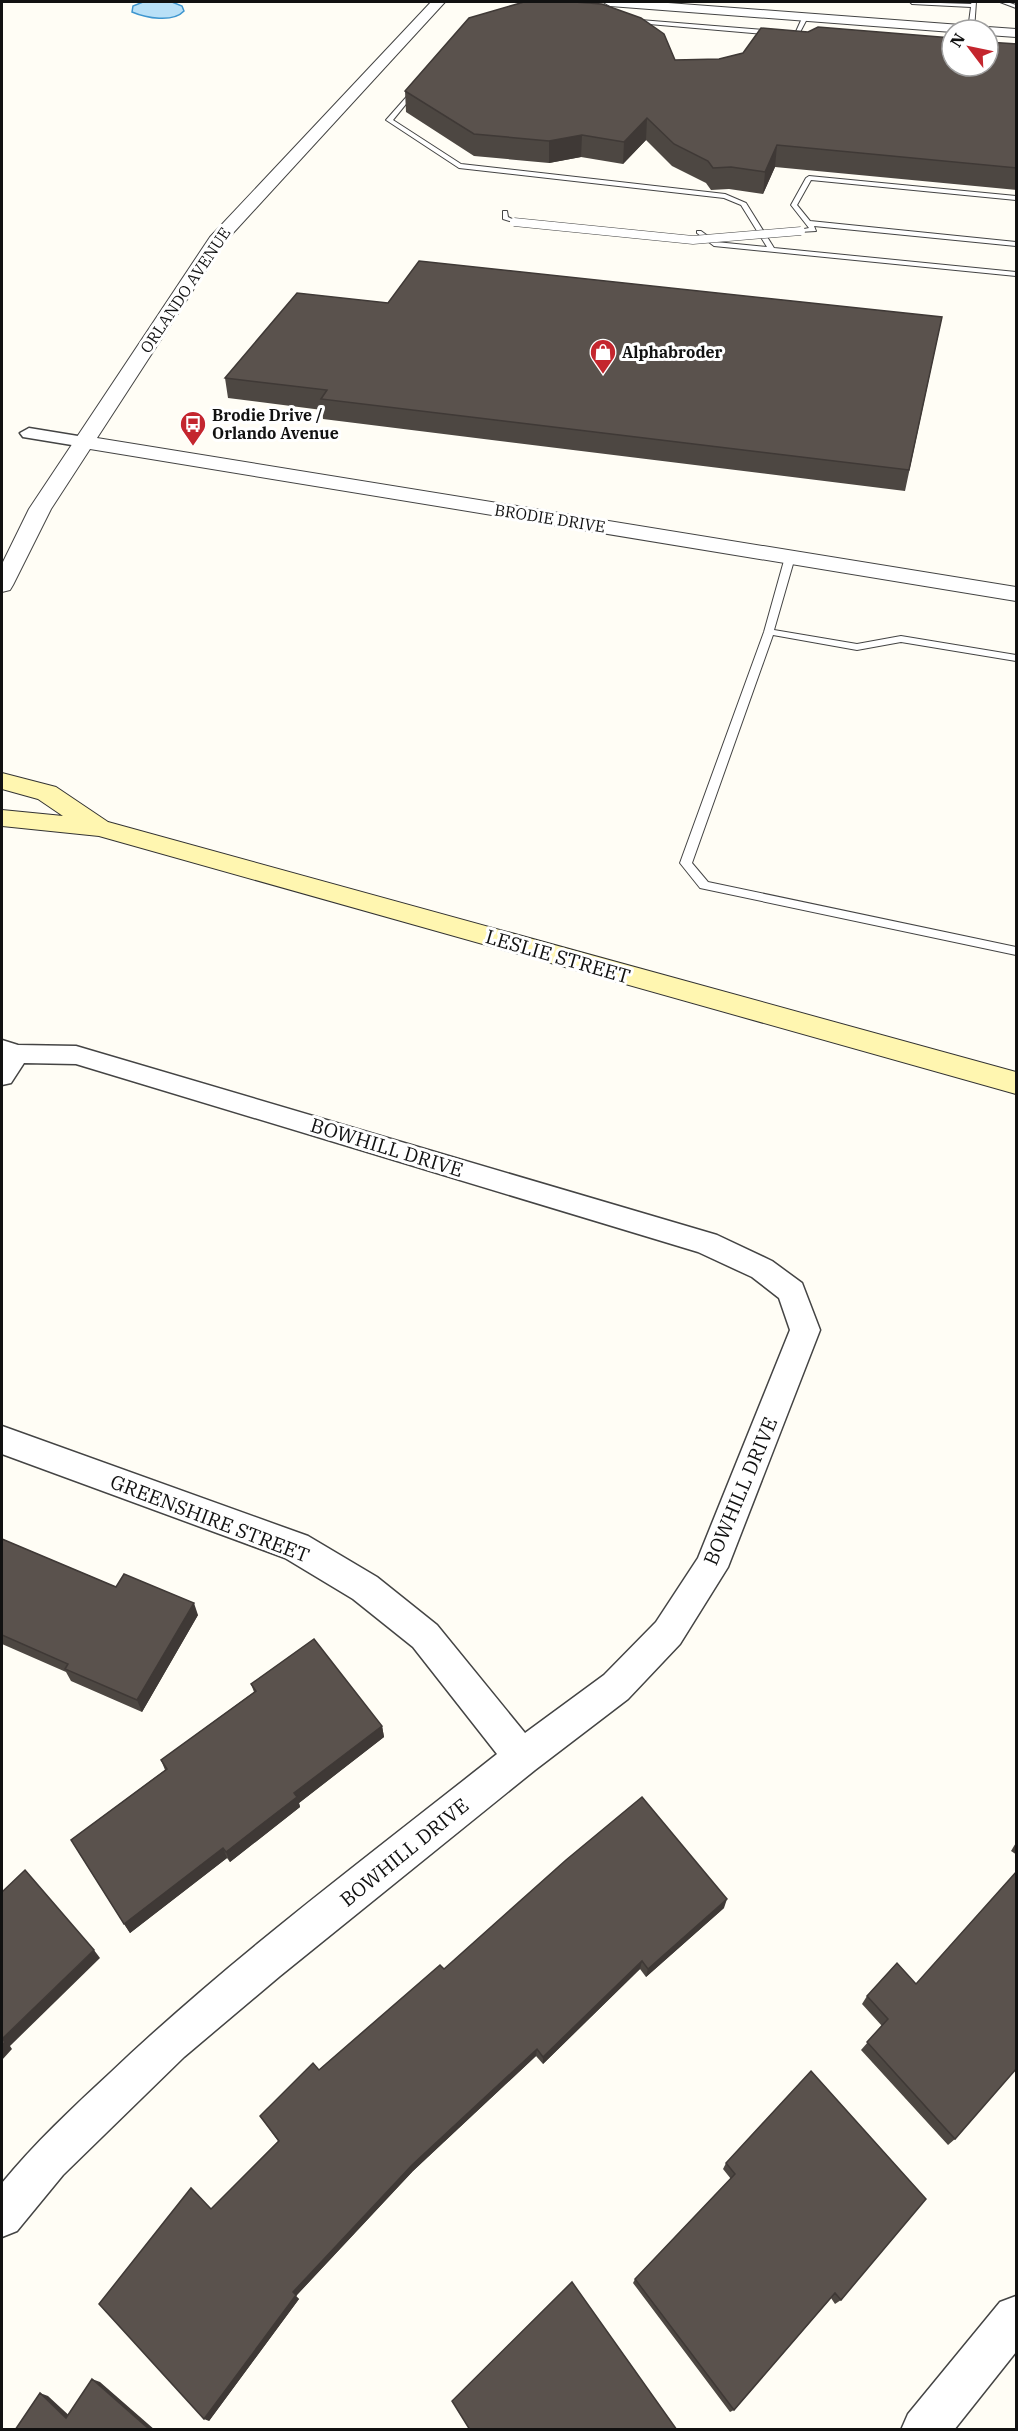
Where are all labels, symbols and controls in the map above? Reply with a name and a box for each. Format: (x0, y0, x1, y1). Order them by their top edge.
north arrow (940, 18, 1000, 78)
text: N (945, 29, 969, 51)
street label: ORLANDO AVENUE (135, 223, 235, 357)
shop icon: Alphabroder (588, 337, 618, 375)
place label: Alphabroder (622, 342, 723, 362)
place label: Brodie Drive / Orlando Avenue (212, 405, 339, 443)
bus stop icon: Brodie Drive / Orlando Avenue (178, 409, 208, 447)
street label: BRODIE DRIVE (493, 499, 607, 537)
street label: LESLIE STREET (482, 922, 634, 990)
street label: BOWHILL DRIVE (307, 1111, 467, 1183)
street label: BOWHILL DRIVE (697, 1413, 783, 1569)
street label: GREENSHIRE STREET (107, 1468, 313, 1568)
street label: BOWHILL DRIVE (334, 1792, 474, 1912)

